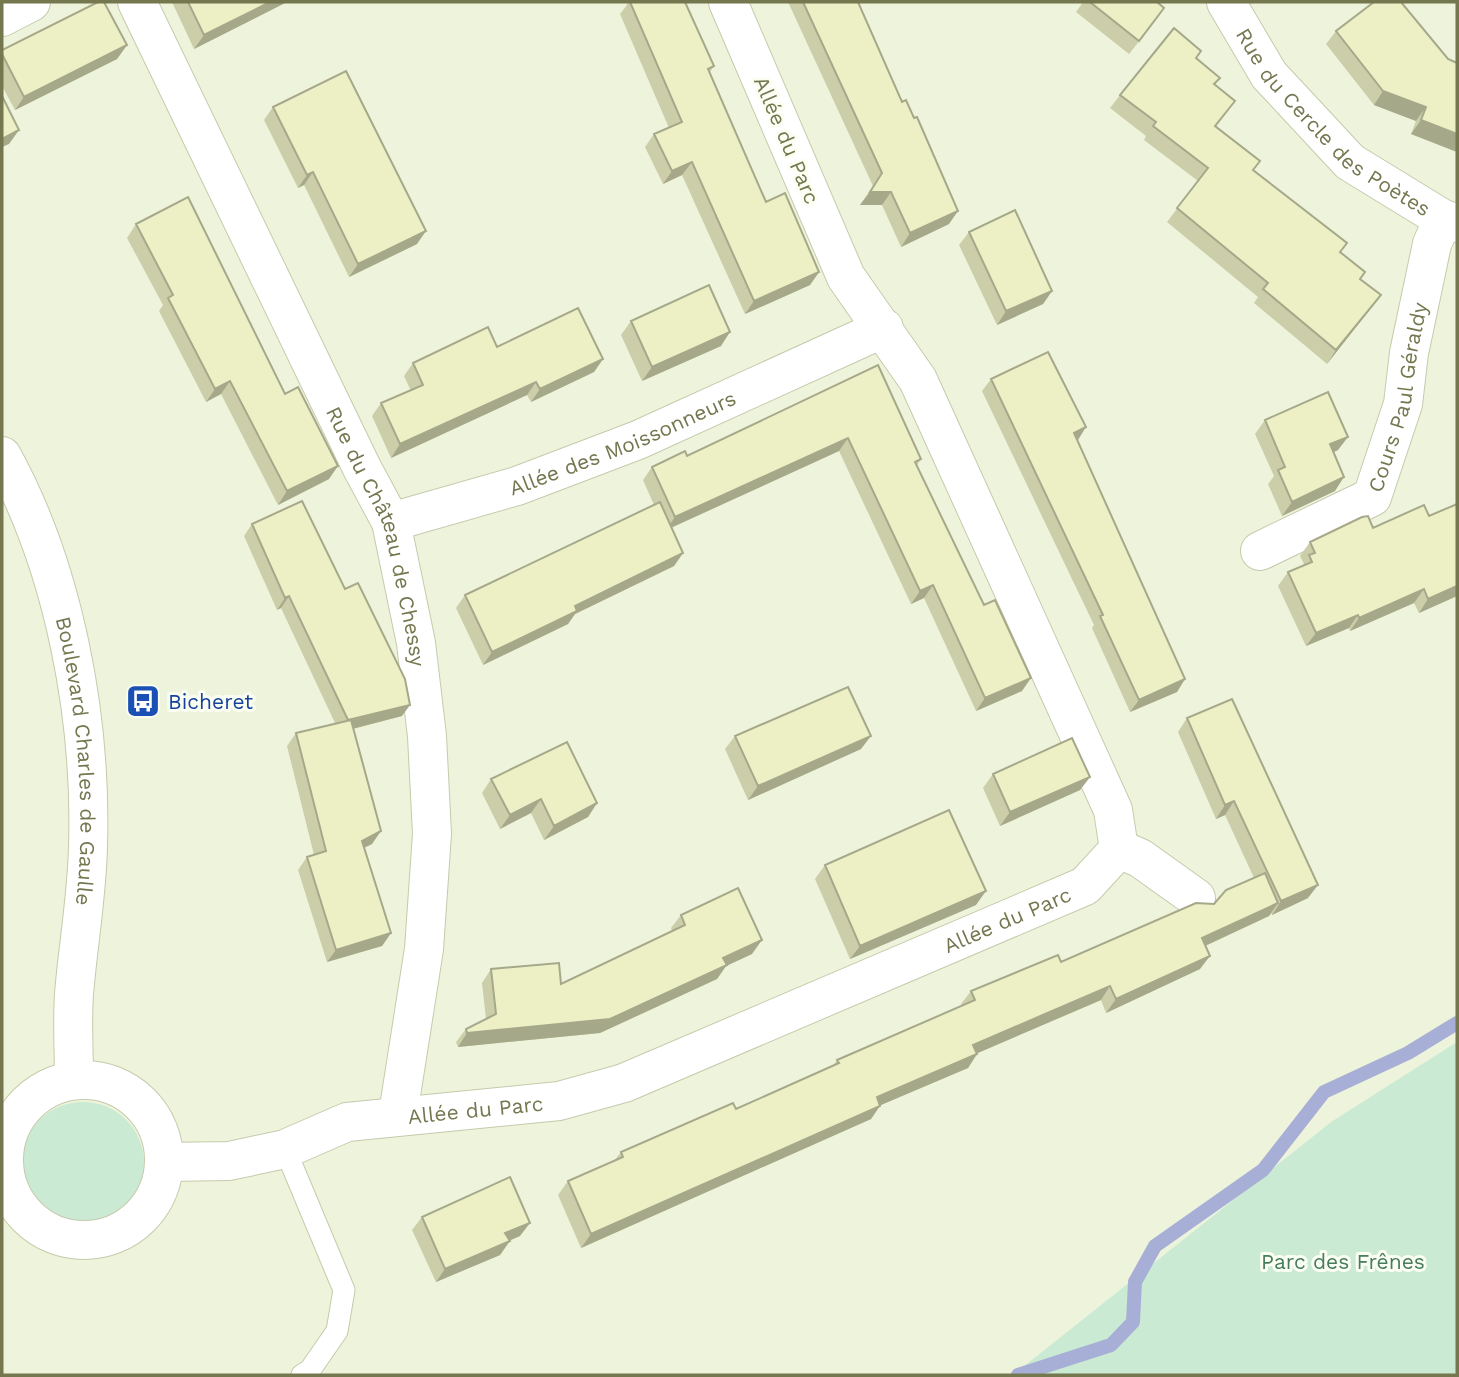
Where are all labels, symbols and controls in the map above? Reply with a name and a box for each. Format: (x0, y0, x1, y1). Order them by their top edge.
street label: Rue du Cercle des Poètes (1231, 23, 1435, 221)
street label: Allée du Parc (749, 72, 825, 208)
street label: Cours Paul Géraldy (1362, 300, 1432, 495)
street label: Allée des Moissonneurs (506, 385, 740, 500)
street label: Rue du Château de Chessy (322, 402, 431, 668)
street label: Boulevard Charles de Gaulle (51, 614, 101, 907)
bus stop icon: Bicheret (124, 682, 162, 720)
place label: Bicheret (168, 689, 253, 714)
street label: Allée du Parc (940, 881, 1075, 958)
street label: Allée du Parc (406, 1090, 544, 1128)
park label: Parc des Frênes (1261, 1249, 1425, 1274)

